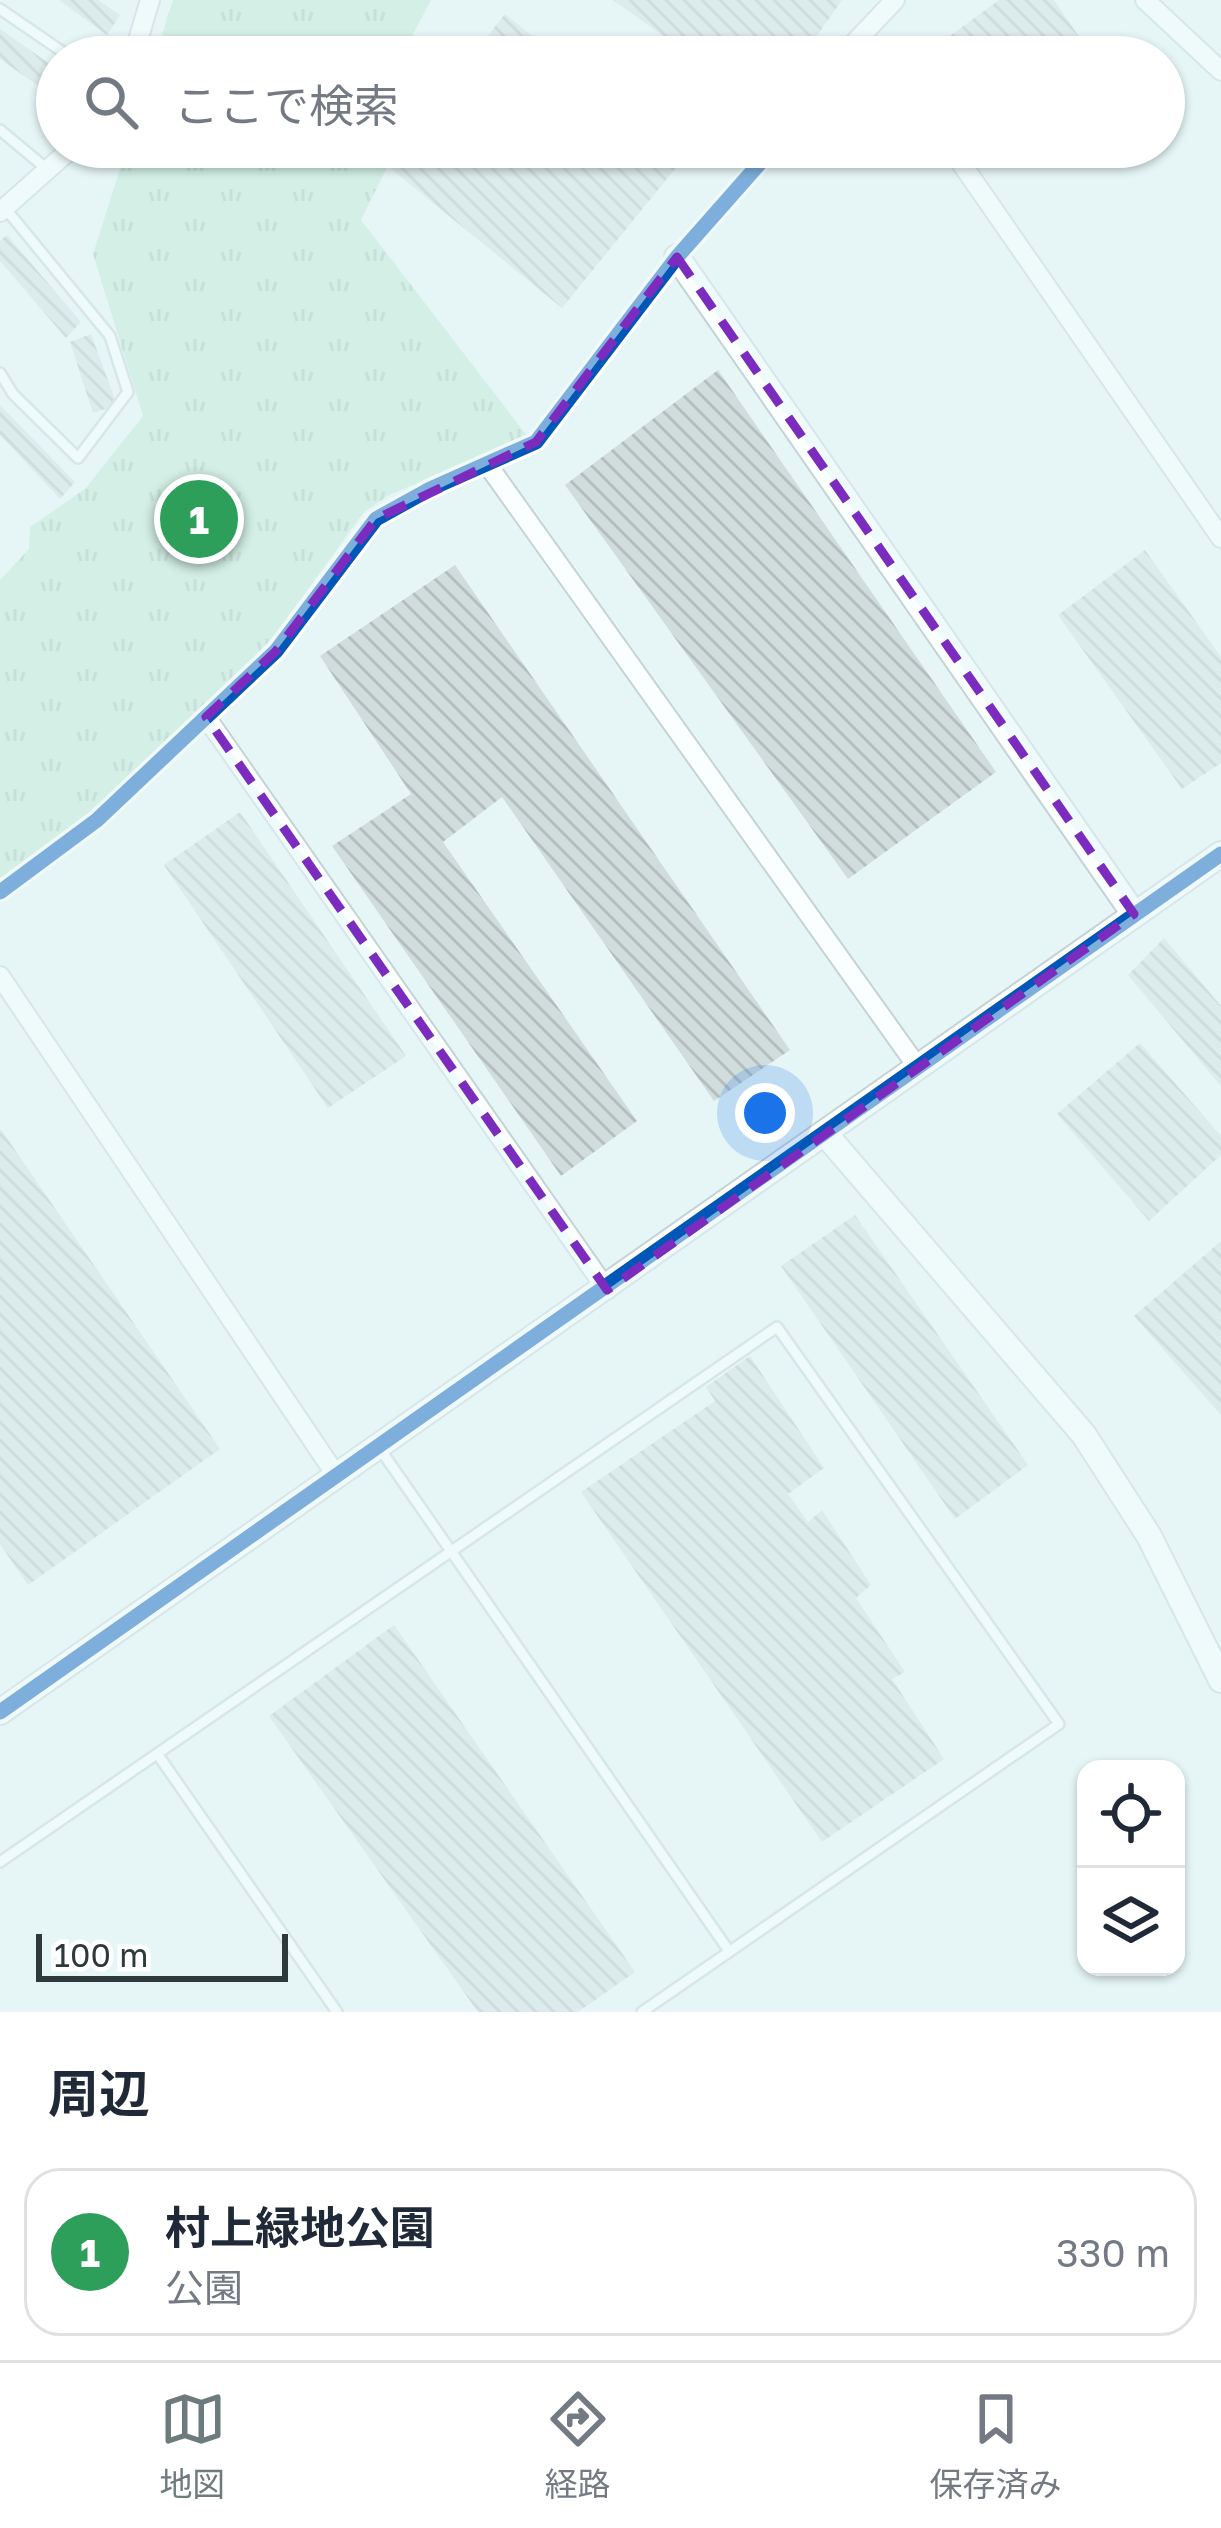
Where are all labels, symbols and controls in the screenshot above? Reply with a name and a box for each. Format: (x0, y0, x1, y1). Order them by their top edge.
search box (36, 36, 1185, 168)
icon: search (78, 69, 144, 135)
text: ここで検索 (174, 78, 399, 132)
pin: 1 (160, 474, 238, 564)
your location (735, 1083, 795, 1143)
map controls (1077, 1760, 1185, 1976)
button: locate (1077, 1760, 1185, 1868)
button: layers (1077, 1868, 1185, 1976)
scale bar (36, 1928, 288, 1981)
text: 100 m (54, 1935, 148, 1974)
text: 周辺 (48, 2062, 150, 2123)
text: 村上緑地公園 (165, 2200, 435, 2254)
text: 1 (80, 2229, 100, 2276)
text: 330 m (1056, 2229, 1170, 2276)
text: 公園 (165, 2264, 243, 2311)
tab: 地図 (160, 2386, 226, 2506)
tab: 経路 (545, 2386, 611, 2506)
tab: 保存済み (930, 2386, 1062, 2506)

